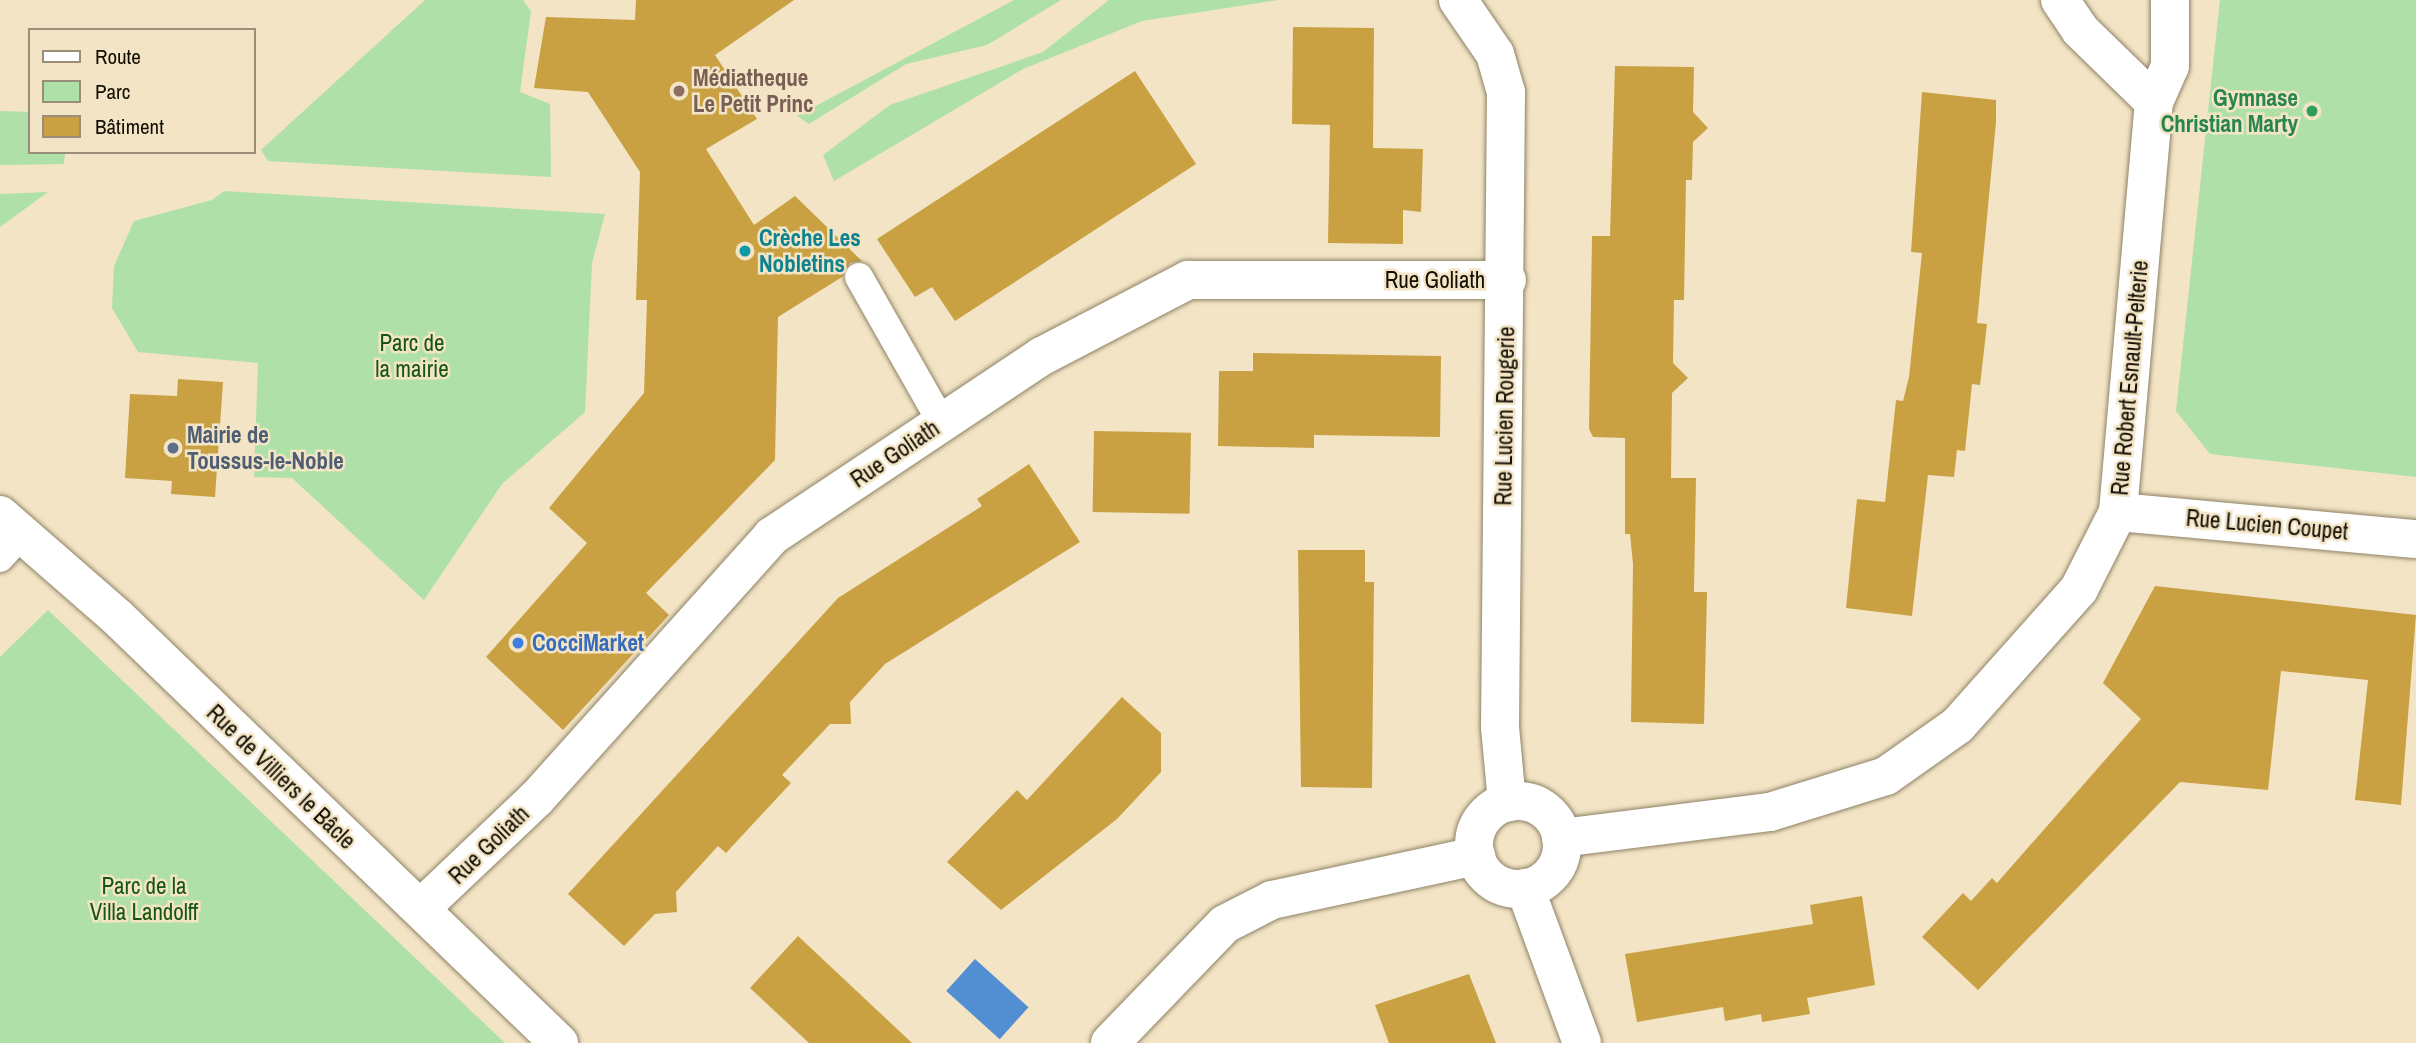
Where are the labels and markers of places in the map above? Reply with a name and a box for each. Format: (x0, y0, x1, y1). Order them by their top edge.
place label: Médiatheque Le Petit Princ (693, 64, 814, 118)
marker: Médiatheque Le Petit Princ (671, 83, 687, 99)
place label: Gymnase Christian Marty (2161, 84, 2298, 138)
marker: Gymnase Christian Marty (2304, 103, 2320, 119)
place label: Crèche Les Nobletins (759, 224, 861, 278)
marker: Crèche Les Nobletins (737, 243, 753, 259)
place label: Mairie de Toussus-le-Noble (187, 421, 344, 475)
marker: Mairie de Toussus-le-Noble (165, 440, 181, 456)
place label: CocciMarket (532, 629, 644, 657)
marker: CocciMarket (510, 635, 526, 651)

